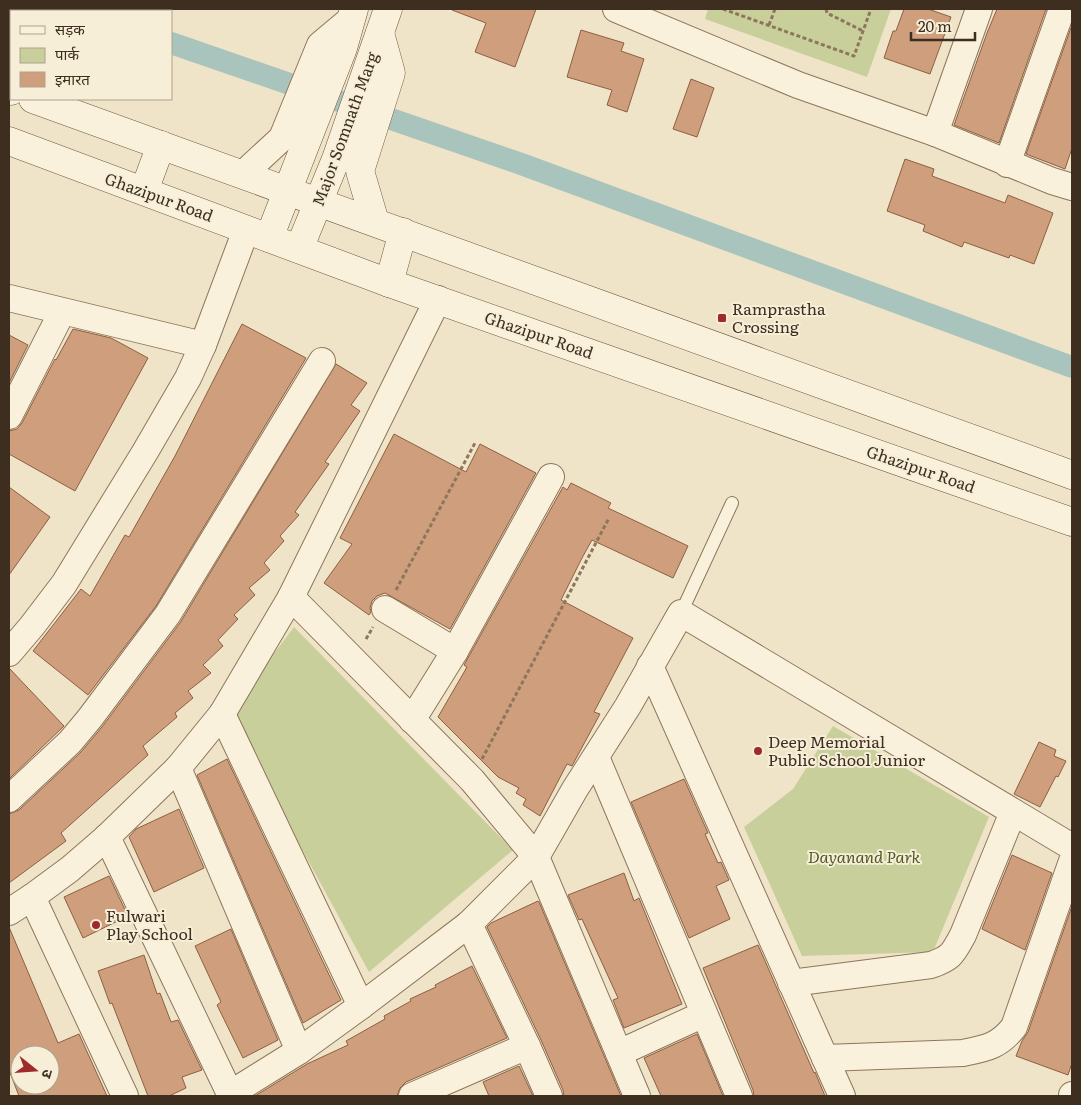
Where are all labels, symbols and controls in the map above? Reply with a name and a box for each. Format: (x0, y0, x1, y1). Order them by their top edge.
legend (10, 10, 172, 100)
scale bar (911, 10, 975, 42)
text: 20 m (918, 14, 952, 37)
text: सड़क (55, 17, 85, 40)
text: पार्क (55, 42, 79, 65)
street label: Major Somnath Marg (305, 48, 383, 209)
text: इमारत (55, 67, 90, 90)
street label: Ghazipur Road (102, 165, 217, 227)
place label: Ramprastha Crossing (732, 296, 826, 338)
street label: Ghazipur Road (482, 304, 597, 364)
marker: Ramprastha Crossing (716, 312, 728, 324)
street label: Ghazipur Road (864, 438, 979, 498)
place label: Deep Memorial Public School Junior (768, 729, 926, 771)
marker: Deep Memorial Public School Junior (752, 745, 764, 757)
park label: Dayanand Park (808, 844, 921, 868)
place label: Fulwari Play School (106, 903, 193, 945)
marker: Fulwari Play School (90, 919, 102, 931)
north arrow (10, 1045, 60, 1095)
text: उ (37, 1067, 59, 1082)

